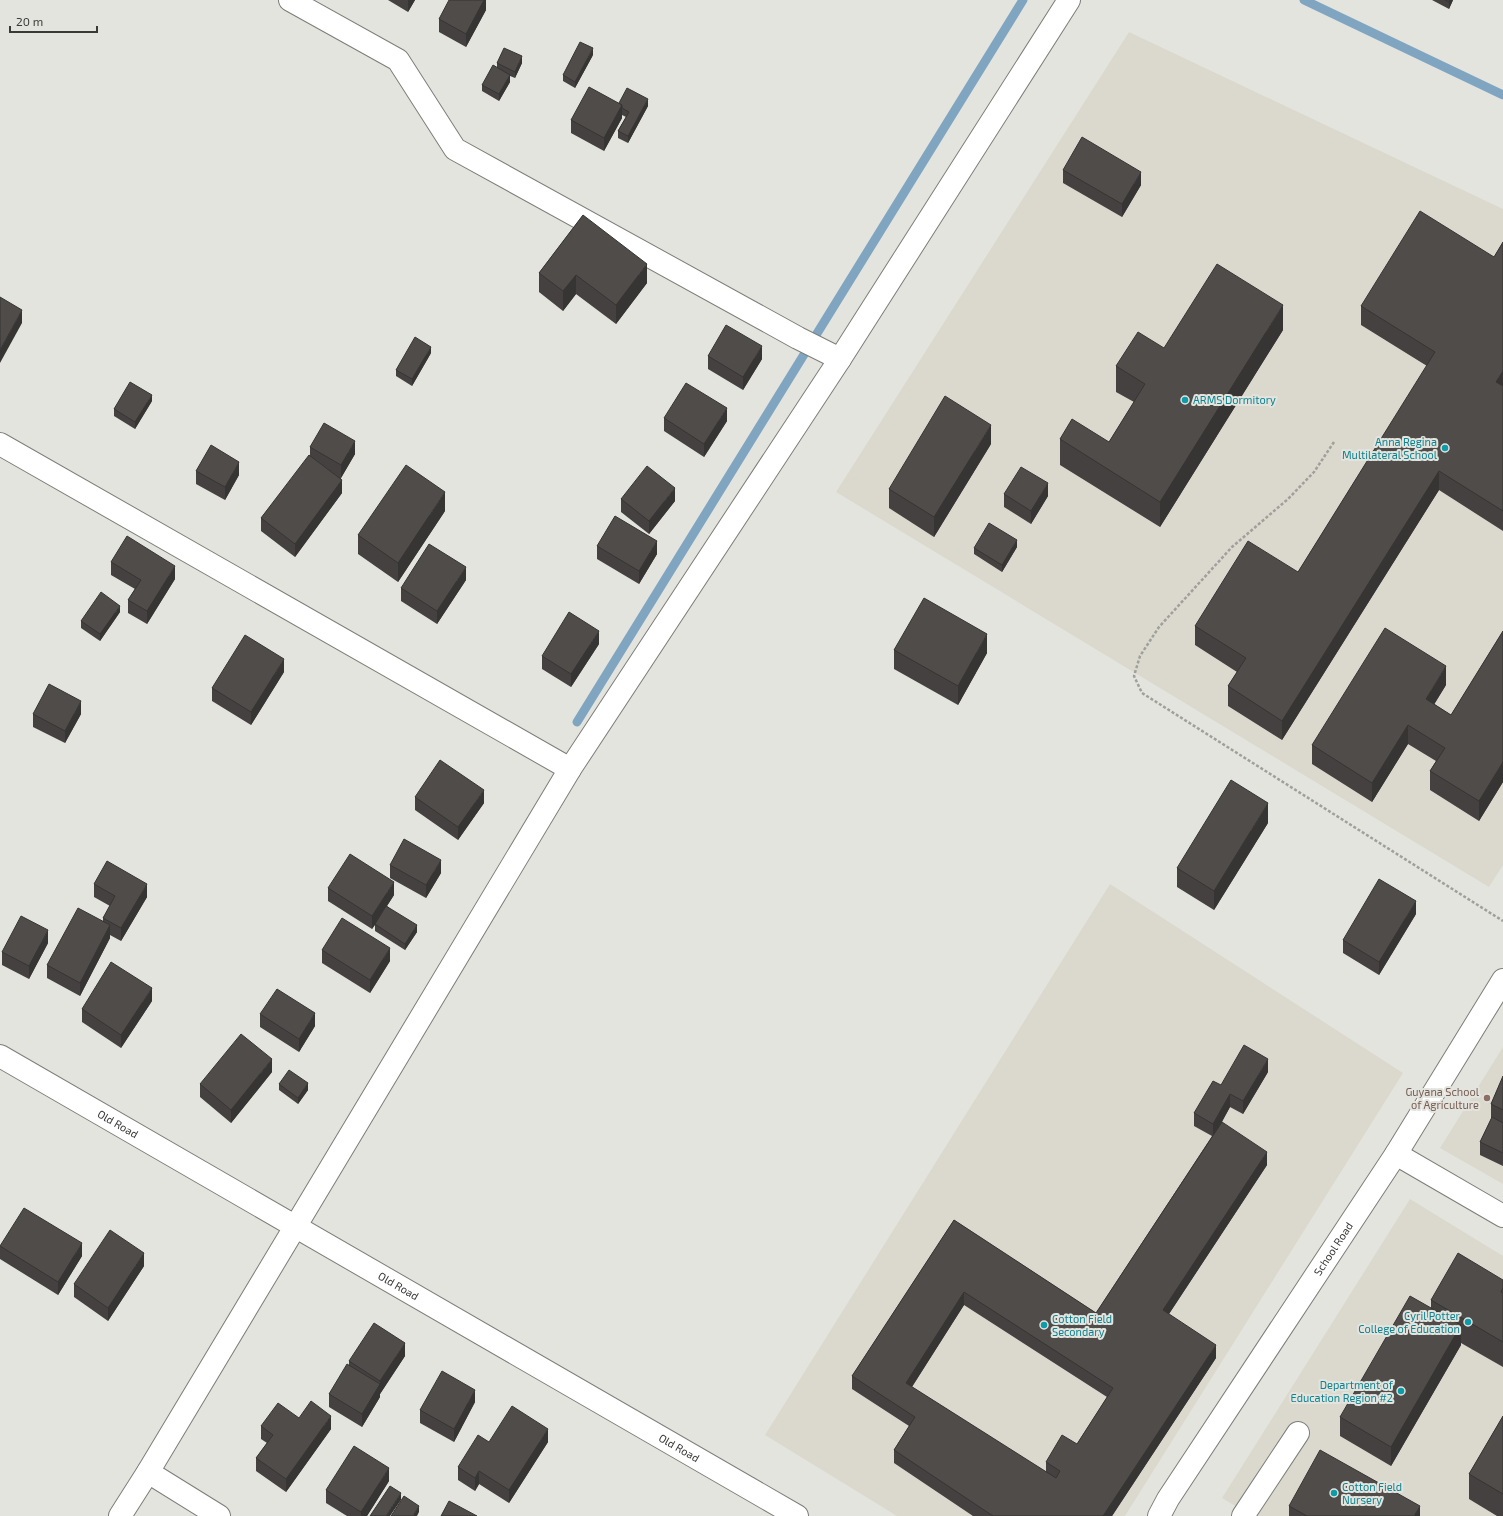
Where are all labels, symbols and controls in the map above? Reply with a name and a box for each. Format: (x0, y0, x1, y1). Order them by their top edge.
scale bar (10, 8, 97, 34)
text: 20 m (16, 14, 43, 28)
place label: ARMS Dormitory (1193, 393, 1276, 406)
marker: ARMS Dormitory (1180, 395, 1190, 405)
place label: Anna Regina Multilateral School (1342, 435, 1438, 461)
marker: Anna Regina Multilateral School (1440, 443, 1450, 453)
place label: Guyana School of Agriculture (1405, 1085, 1480, 1111)
marker: Guyana School of Agriculture (1482, 1093, 1492, 1103)
street label: Old Road (95, 1107, 141, 1140)
street label: School Road (1311, 1219, 1355, 1278)
street label: Old Road (376, 1269, 421, 1302)
place label: Cyril Potter College of Education (1358, 1309, 1461, 1335)
place label: Cotton Field Secondary (1052, 1312, 1112, 1338)
marker: Cyril Potter College of Education (1463, 1317, 1473, 1327)
marker: Cotton Field Secondary (1039, 1320, 1049, 1330)
place label: Department of Education Region #2 (1291, 1378, 1394, 1404)
marker: Department of Education Region #2 (1396, 1386, 1406, 1396)
street label: Old Road (657, 1431, 702, 1464)
place label: Cotton Field Nursery (1342, 1480, 1402, 1506)
marker: Cotton Field Nursery (1329, 1488, 1339, 1498)

